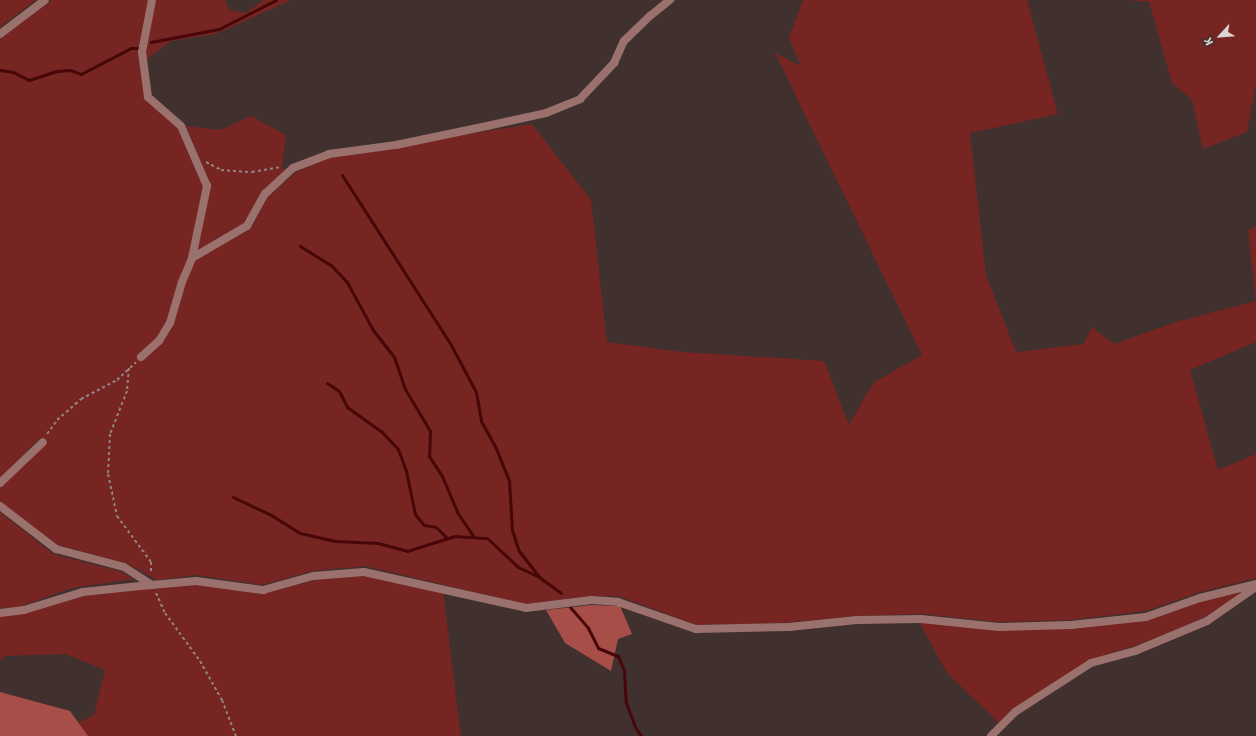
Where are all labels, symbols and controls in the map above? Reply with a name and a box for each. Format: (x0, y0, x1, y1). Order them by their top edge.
north arrow (1200, 16, 1240, 56)
text: K (1201, 35, 1216, 47)

